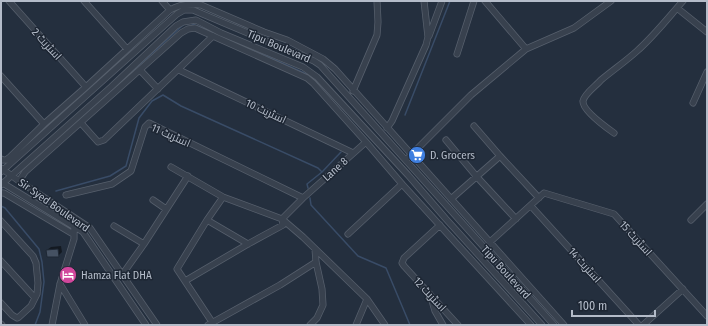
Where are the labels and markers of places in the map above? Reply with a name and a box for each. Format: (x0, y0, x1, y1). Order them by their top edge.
supermarket icon: D. Grocers (407, 145, 427, 165)
place label: D. Grocers (430, 149, 475, 162)
hotel icon: Hamza Flat DHA (58, 265, 78, 285)
place label: Hamza Flat DHA (81, 269, 152, 282)

